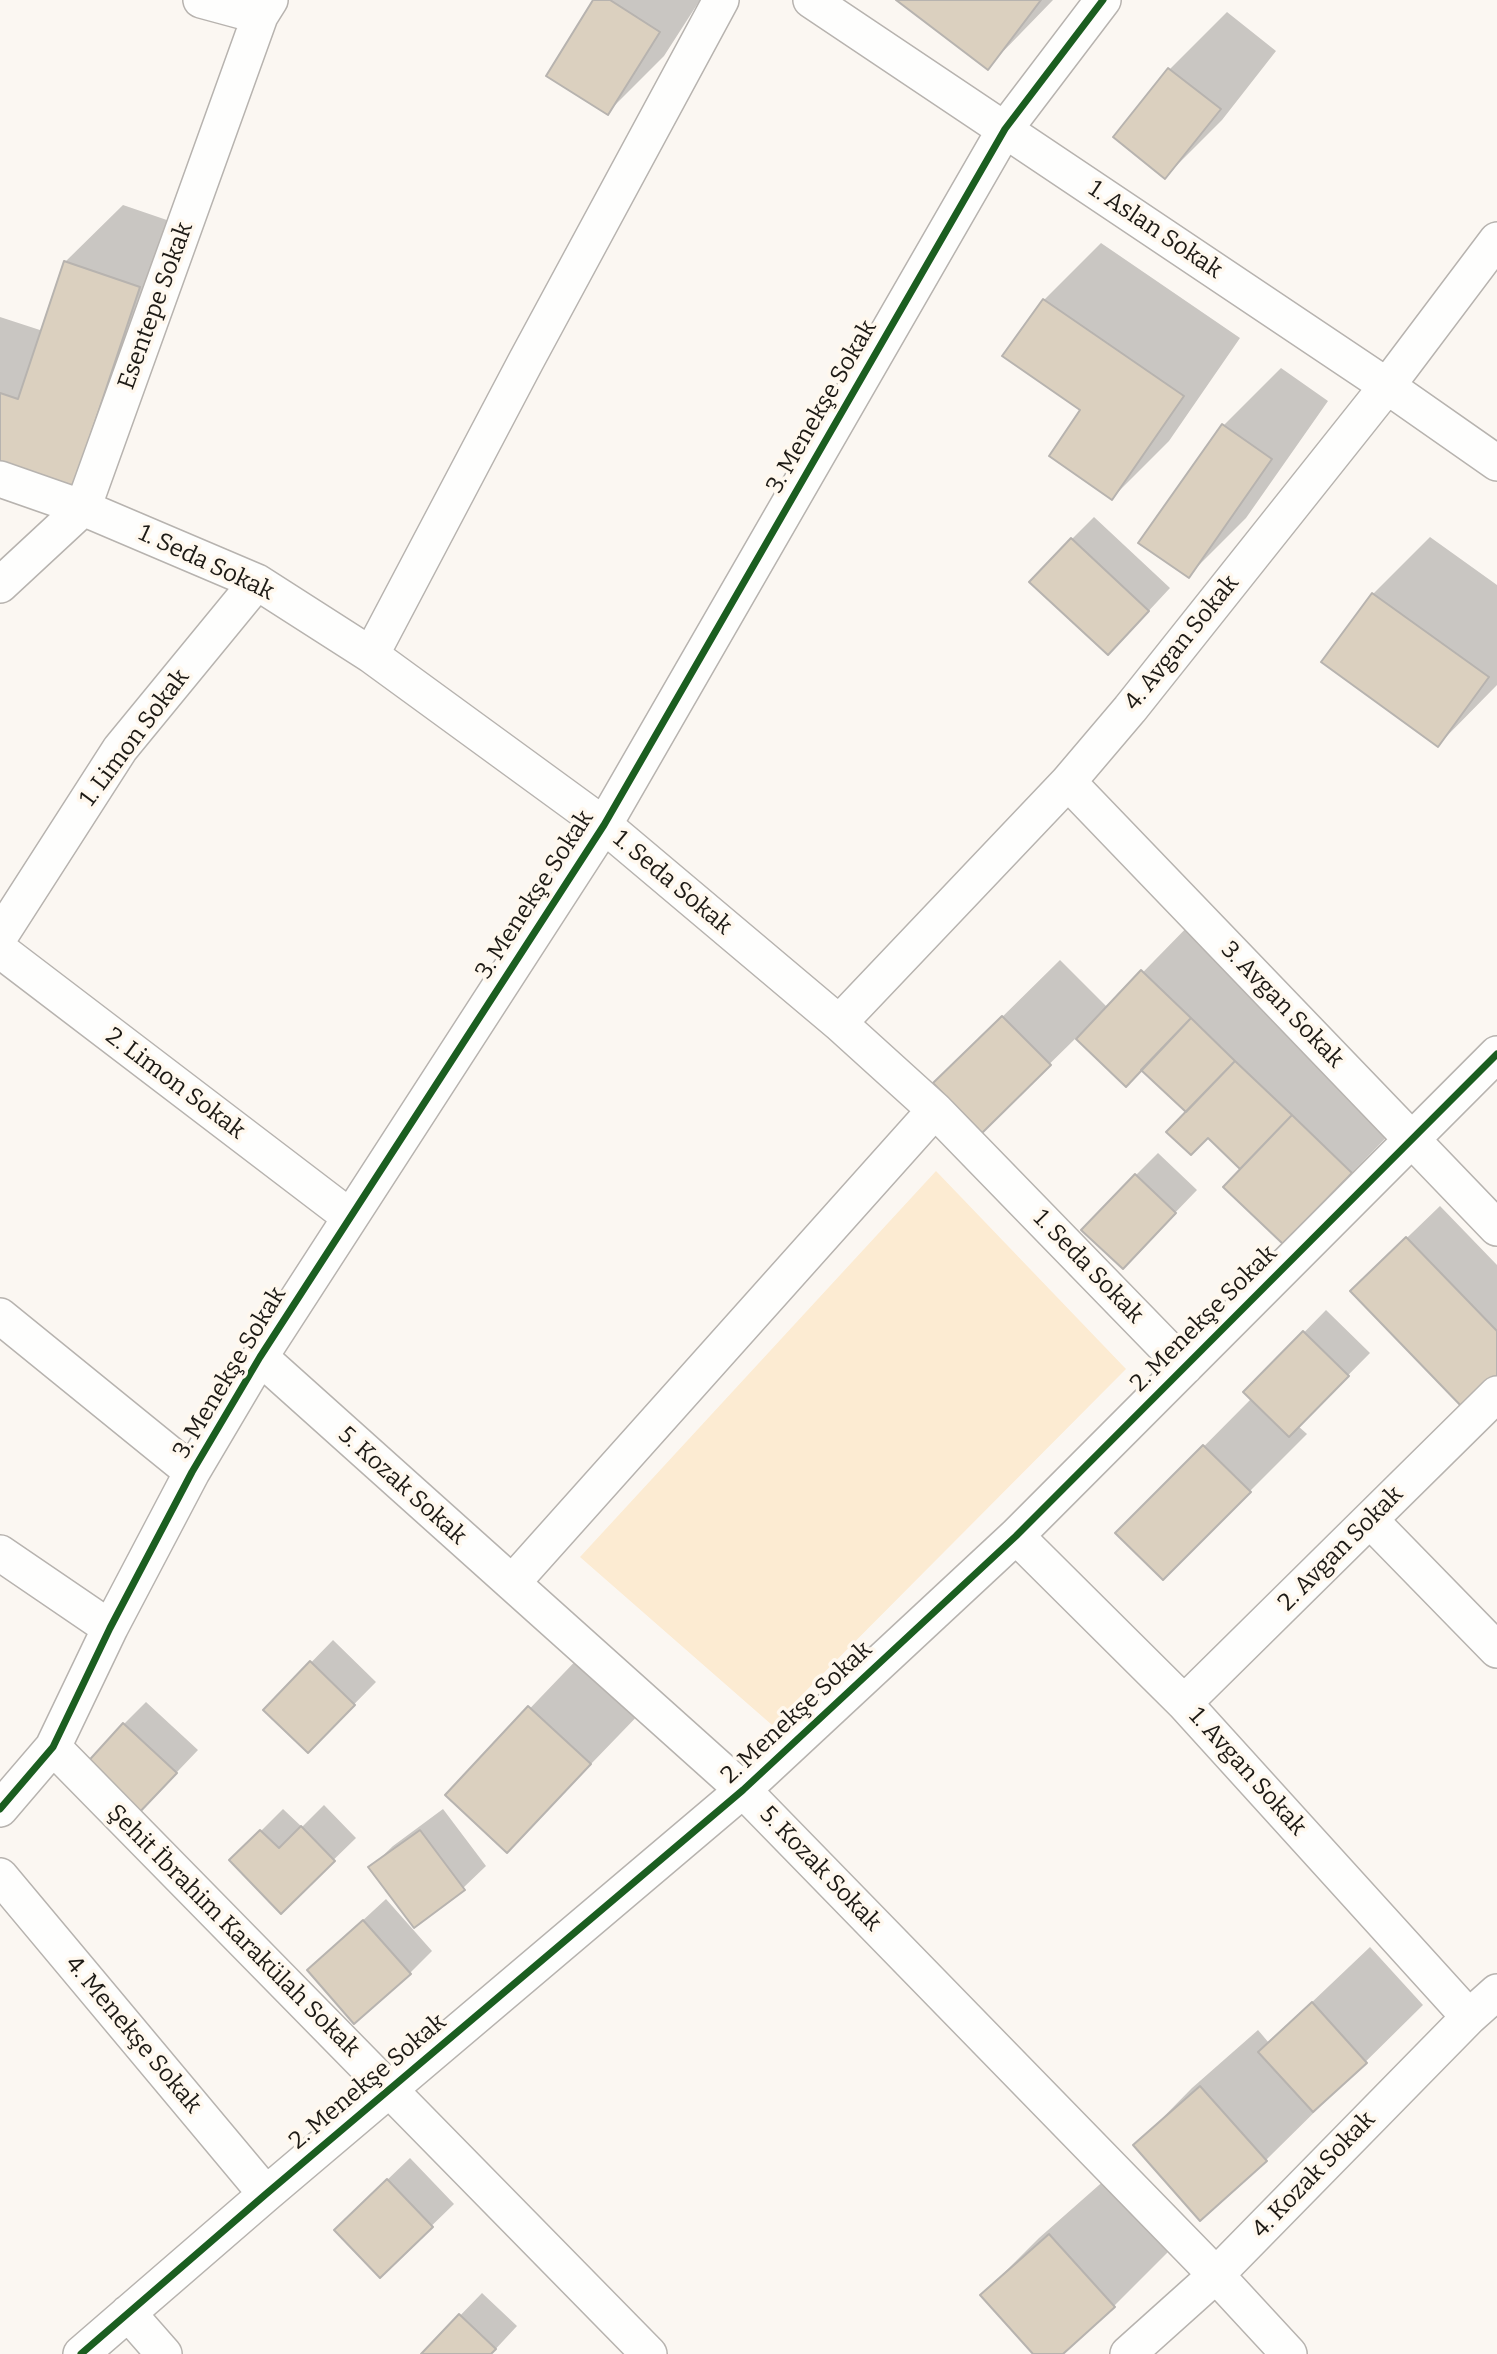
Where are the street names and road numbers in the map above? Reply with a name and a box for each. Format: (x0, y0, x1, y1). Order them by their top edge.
street label: 1. Aslan Sokak (1083, 175, 1227, 285)
street label: Esentepe Sokak (112, 219, 200, 393)
street label: 3. Menekşe Sokak (761, 315, 883, 499)
street label: 1. Seda Sokak (134, 519, 278, 607)
street label: 4. Avgan Sokak (1119, 570, 1245, 716)
street label: 1. Limon Sokak (74, 664, 196, 812)
street label: 3. Menekşe Sokak (470, 805, 600, 985)
street label: 1. Seda Sokak (607, 825, 737, 941)
street label: 3. Avgan Sokak (1215, 936, 1349, 1074)
street label: 2. Limon Sokak (100, 1022, 250, 1146)
street label: 1. Seda Sokak (1027, 1204, 1149, 1330)
street label: 2. Menekşe Sokak (1125, 1240, 1283, 1398)
street label: 3. Menekşe Sokak (167, 1282, 293, 1464)
street label: 5. Kozak Sokak (332, 1421, 472, 1551)
street label: 2. Avgan Sokak (1273, 1481, 1409, 1617)
street label: 2. Menekşe Sokak (716, 1636, 878, 1790)
street label: 1. Avgan Sokak (1182, 1702, 1312, 1842)
street label: Şehit İbrahim Karakülah Sokak (101, 1799, 365, 2063)
street label: 5. Kozak Sokak (753, 1801, 887, 1937)
street label: 4. Menekşe Sokak (59, 1951, 207, 2119)
street label: 2. Menekşe Sokak (284, 2008, 452, 2156)
street label: 4. Kozak Sokak (1247, 2106, 1381, 2244)

